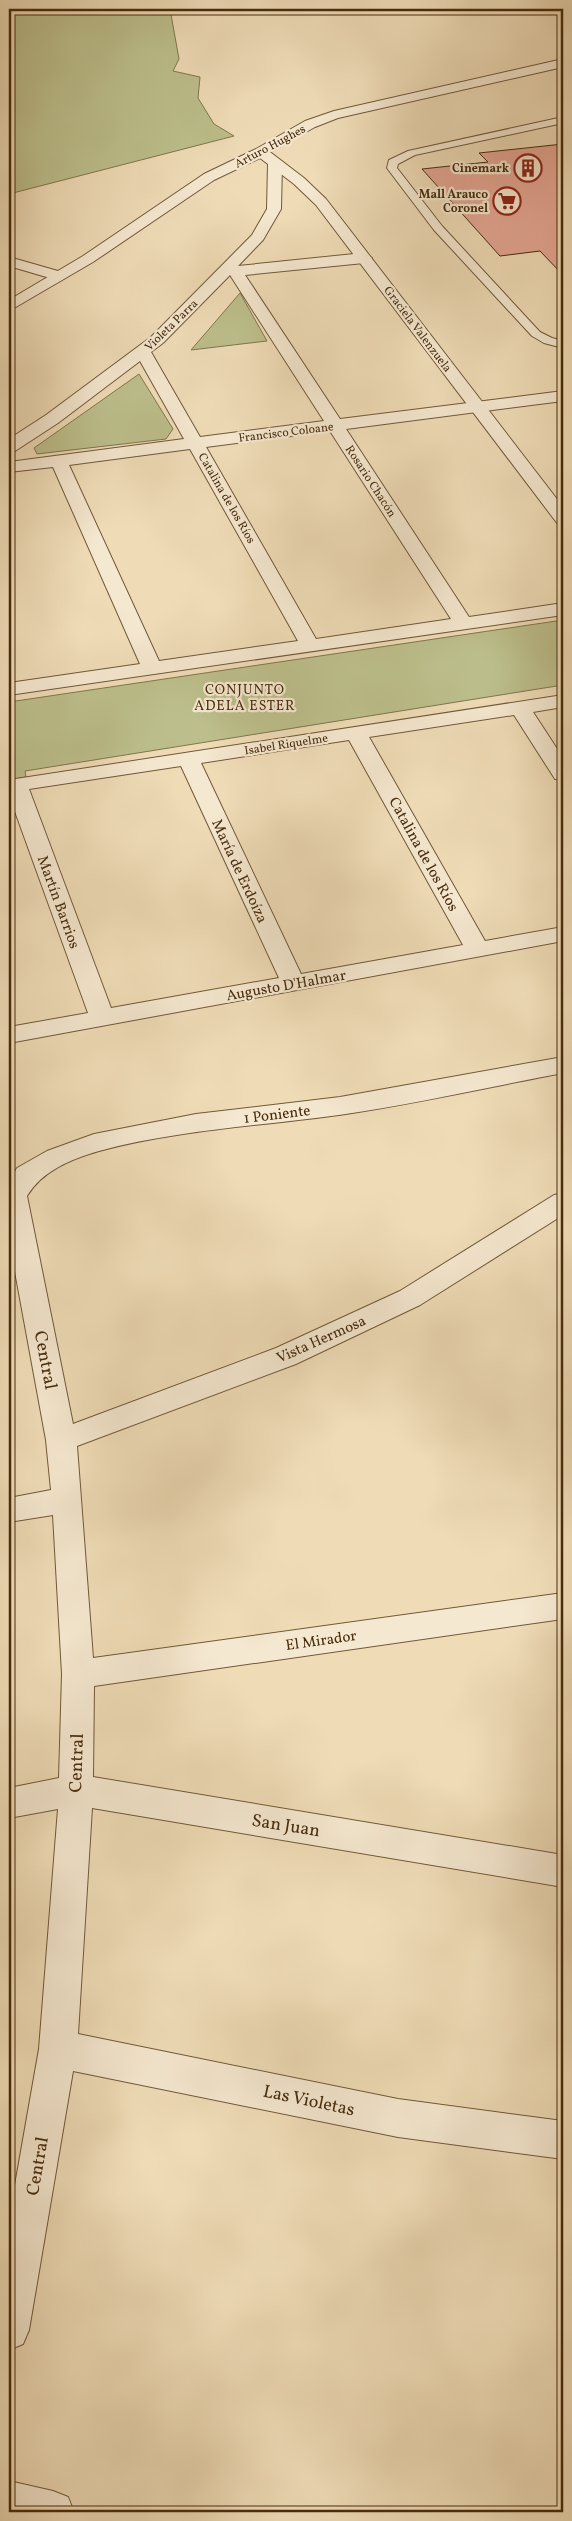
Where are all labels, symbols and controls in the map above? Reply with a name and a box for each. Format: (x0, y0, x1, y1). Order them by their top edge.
street label: Arturo Hughes (232, 121, 309, 172)
building icon: Cinemark (513, 153, 543, 183)
place label: Cinemark (452, 161, 510, 177)
supermarket icon: Mall Arauco Coronel (492, 186, 522, 216)
place label: Mall Arauco Coronel (419, 187, 488, 217)
street label: Graciela Valenzuela (380, 283, 455, 376)
street label: Violeta Parra (142, 296, 202, 355)
street label: Francisco Coloane (238, 419, 335, 447)
street label: Rosario Chacón (341, 442, 399, 521)
street label: Catalina de los Ríos (194, 450, 259, 547)
district label: CONJUNTO ADELA ESTER (194, 681, 296, 716)
street label: Isabel Riquelme (243, 730, 329, 759)
street label: Catalina de los Ríos (383, 794, 463, 916)
street label: María de Erdoíza (205, 816, 272, 927)
street label: Martín Barrios (31, 853, 84, 952)
street label: Augusto D'Halmar (225, 966, 348, 1007)
street label: 1 Poniente (243, 1101, 312, 1130)
street label: Vista Hermosa (273, 1311, 370, 1369)
street label: Central (27, 1329, 62, 1392)
street label: El Mirador (284, 1626, 358, 1657)
street label: Central (64, 1733, 91, 1793)
street label: San Juan (250, 1809, 322, 1844)
street label: Las Violetas (261, 2080, 357, 2123)
street label: Central (21, 2135, 56, 2198)

